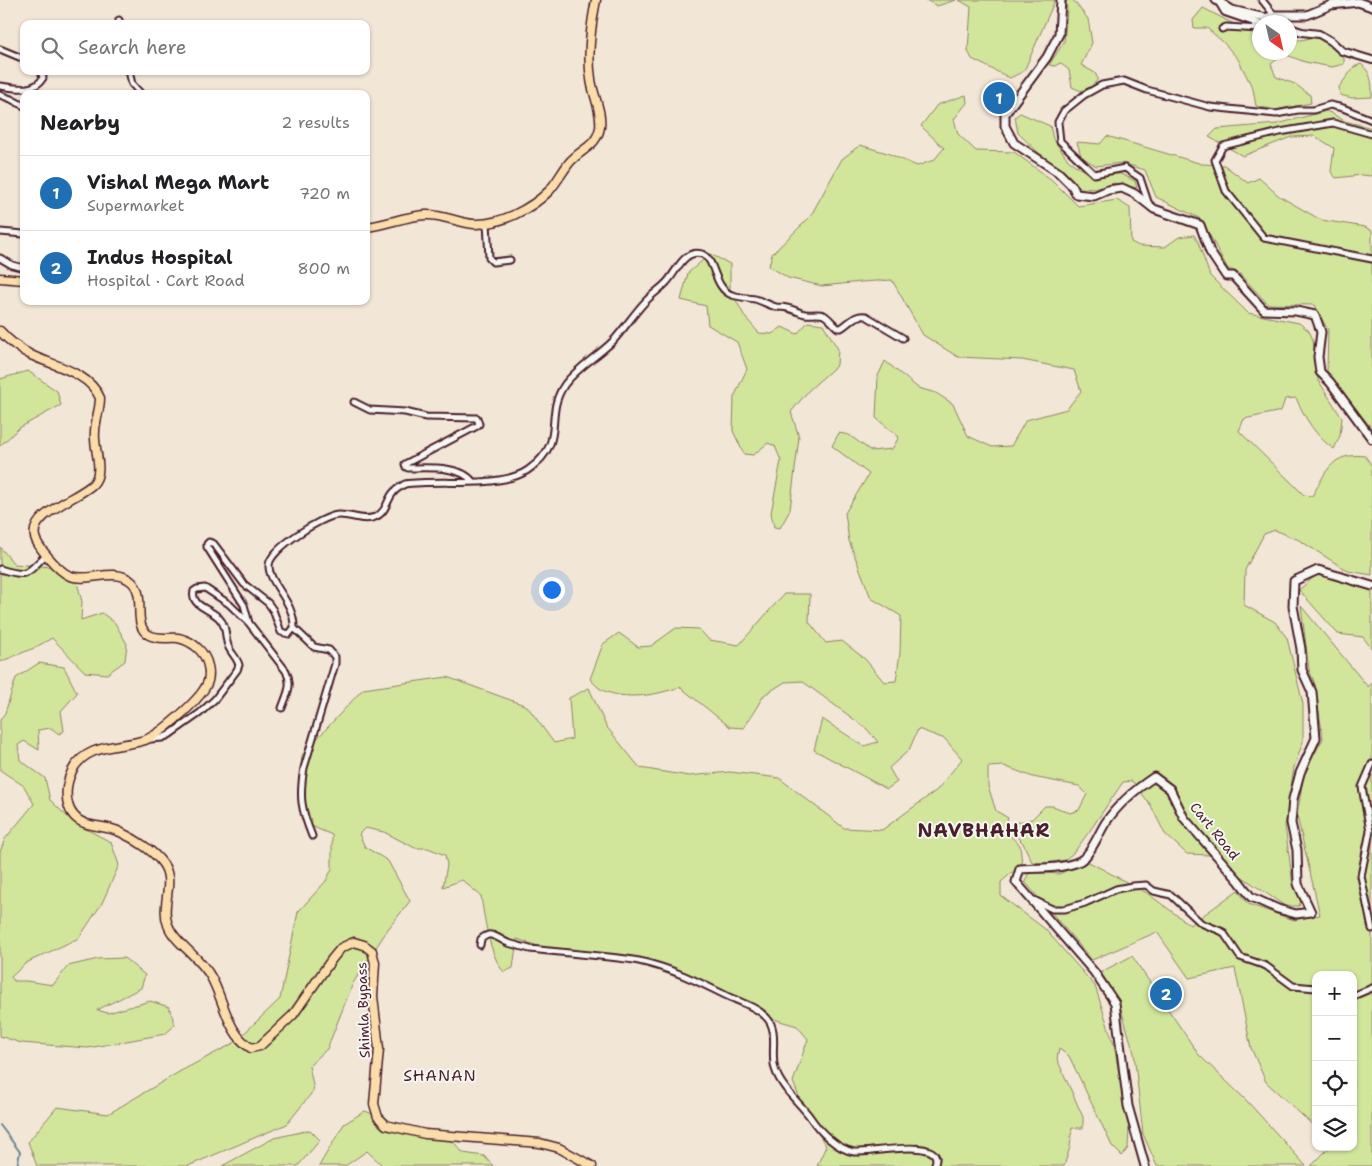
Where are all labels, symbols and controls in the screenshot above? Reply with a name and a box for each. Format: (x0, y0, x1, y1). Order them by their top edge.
north arrow (1252, 15, 1297, 60)
search box (20, 20, 370, 75)
icon: search (38, 34, 66, 62)
text: Search here (78, 35, 187, 60)
pin: 1 (983, 79, 1015, 117)
text: Nearby (40, 109, 120, 137)
text: 2 results (281, 112, 350, 133)
text: Vishal Mega Mart (87, 170, 269, 195)
text: 1 (52, 183, 60, 204)
text: 720 m (299, 183, 350, 204)
text: Supermarket (87, 195, 184, 216)
text: Indus Hospital (87, 245, 233, 270)
text: 2 (50, 258, 62, 279)
text: 800 m (298, 258, 350, 279)
text: Hospital · Cart Road (87, 270, 245, 291)
your location (539, 577, 565, 603)
street label: Cart Road (1186, 798, 1244, 864)
district label: NAVBHAHAR (918, 818, 1051, 843)
street label: Shimla Bypass (352, 962, 374, 1058)
map controls (1312, 971, 1357, 1151)
button: + (1312, 971, 1357, 1016)
pin: 2 (1150, 975, 1182, 1013)
button: − (1312, 1016, 1357, 1061)
button: locate (1312, 1061, 1357, 1106)
district label: SHANAN (403, 1065, 477, 1086)
button: layers (1312, 1106, 1357, 1151)

